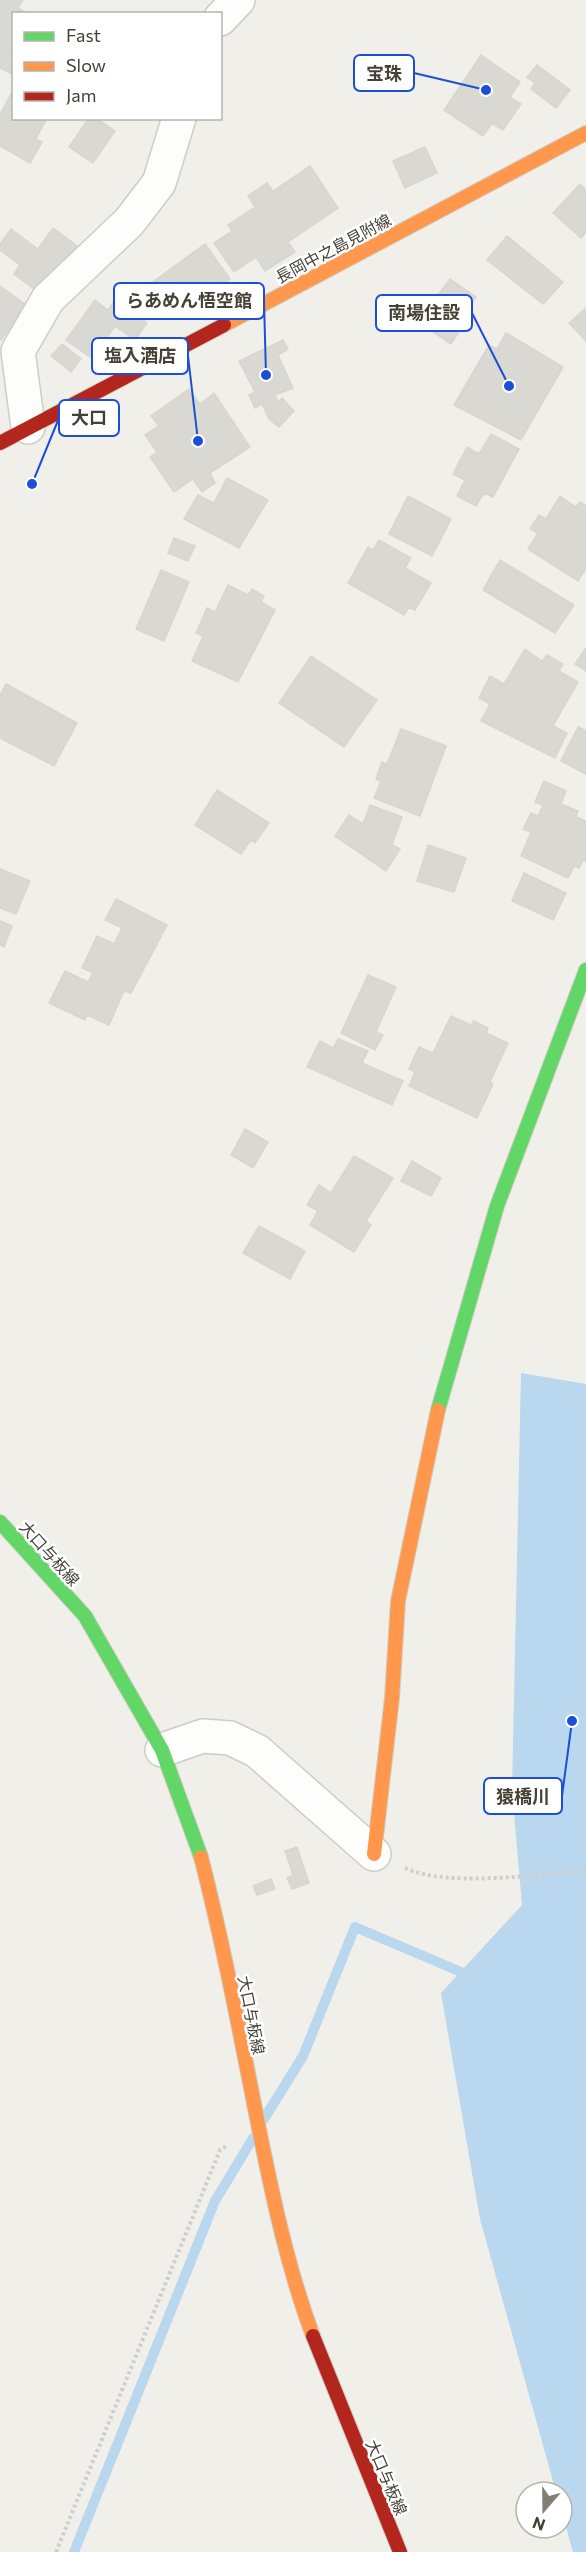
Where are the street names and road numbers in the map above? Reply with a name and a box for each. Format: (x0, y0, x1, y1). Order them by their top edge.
street label: 長岡中之島見附線 (272, 210, 394, 286)
street label: 大口与板線 (16, 1517, 84, 1589)
street label: 大口与板線 (235, 1974, 269, 2056)
street label: 大口与板線 (363, 2436, 411, 2518)

